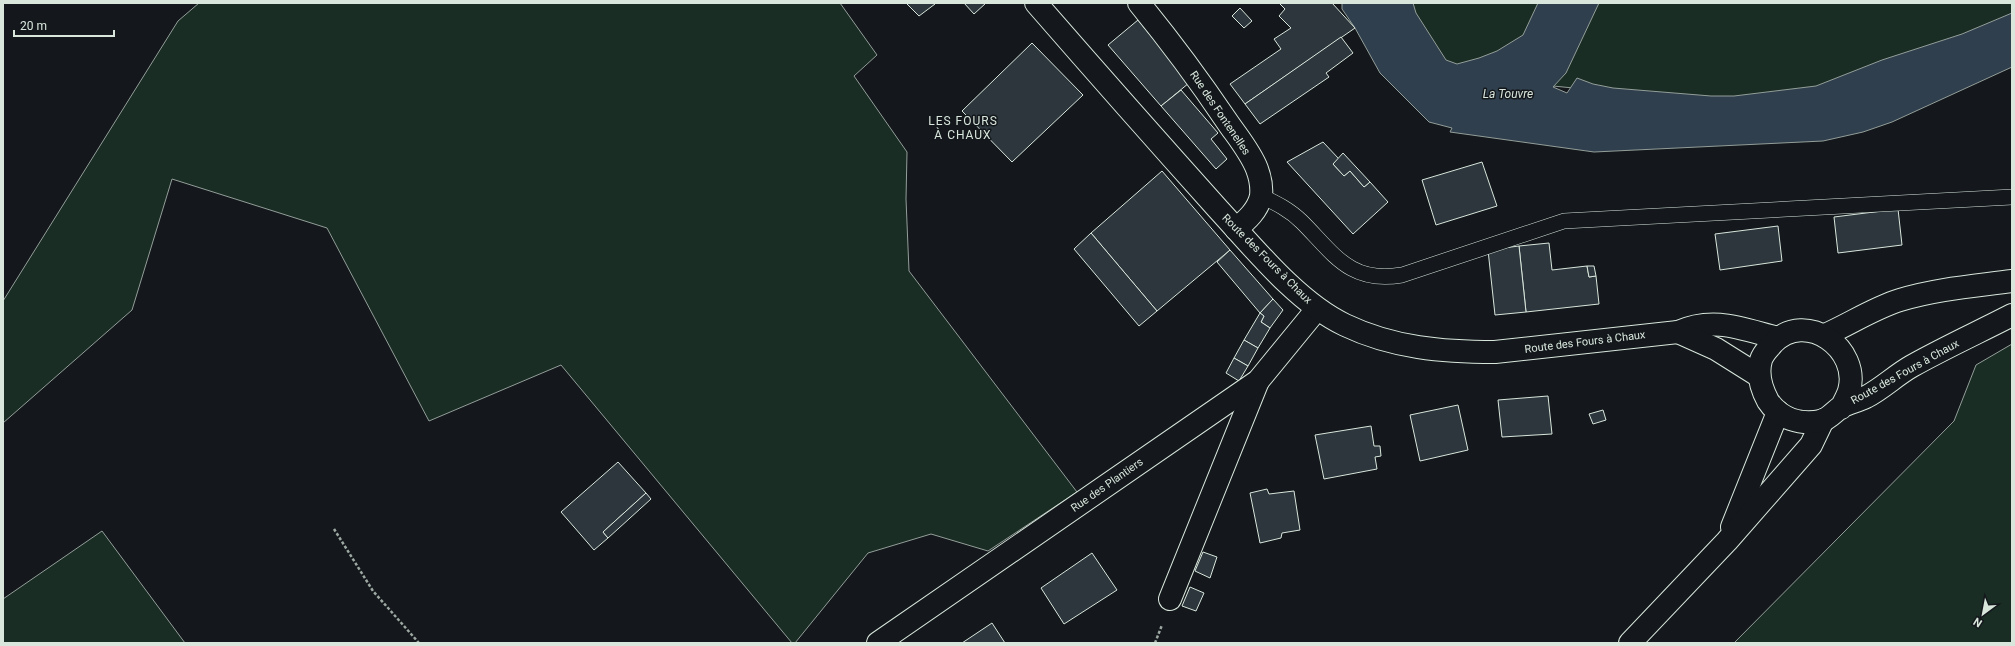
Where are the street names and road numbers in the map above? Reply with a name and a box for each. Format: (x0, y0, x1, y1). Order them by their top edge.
street label: Rue des Fontenelles (1187, 69, 1253, 158)
street label: Route des Fours à Chaux (1219, 211, 1315, 307)
street label: Route des Fours à Chaux (1524, 328, 1647, 356)
street label: Route des Fours à Chaux (1849, 337, 1962, 407)
street label: Rue des Plantiers (1068, 455, 1146, 515)

